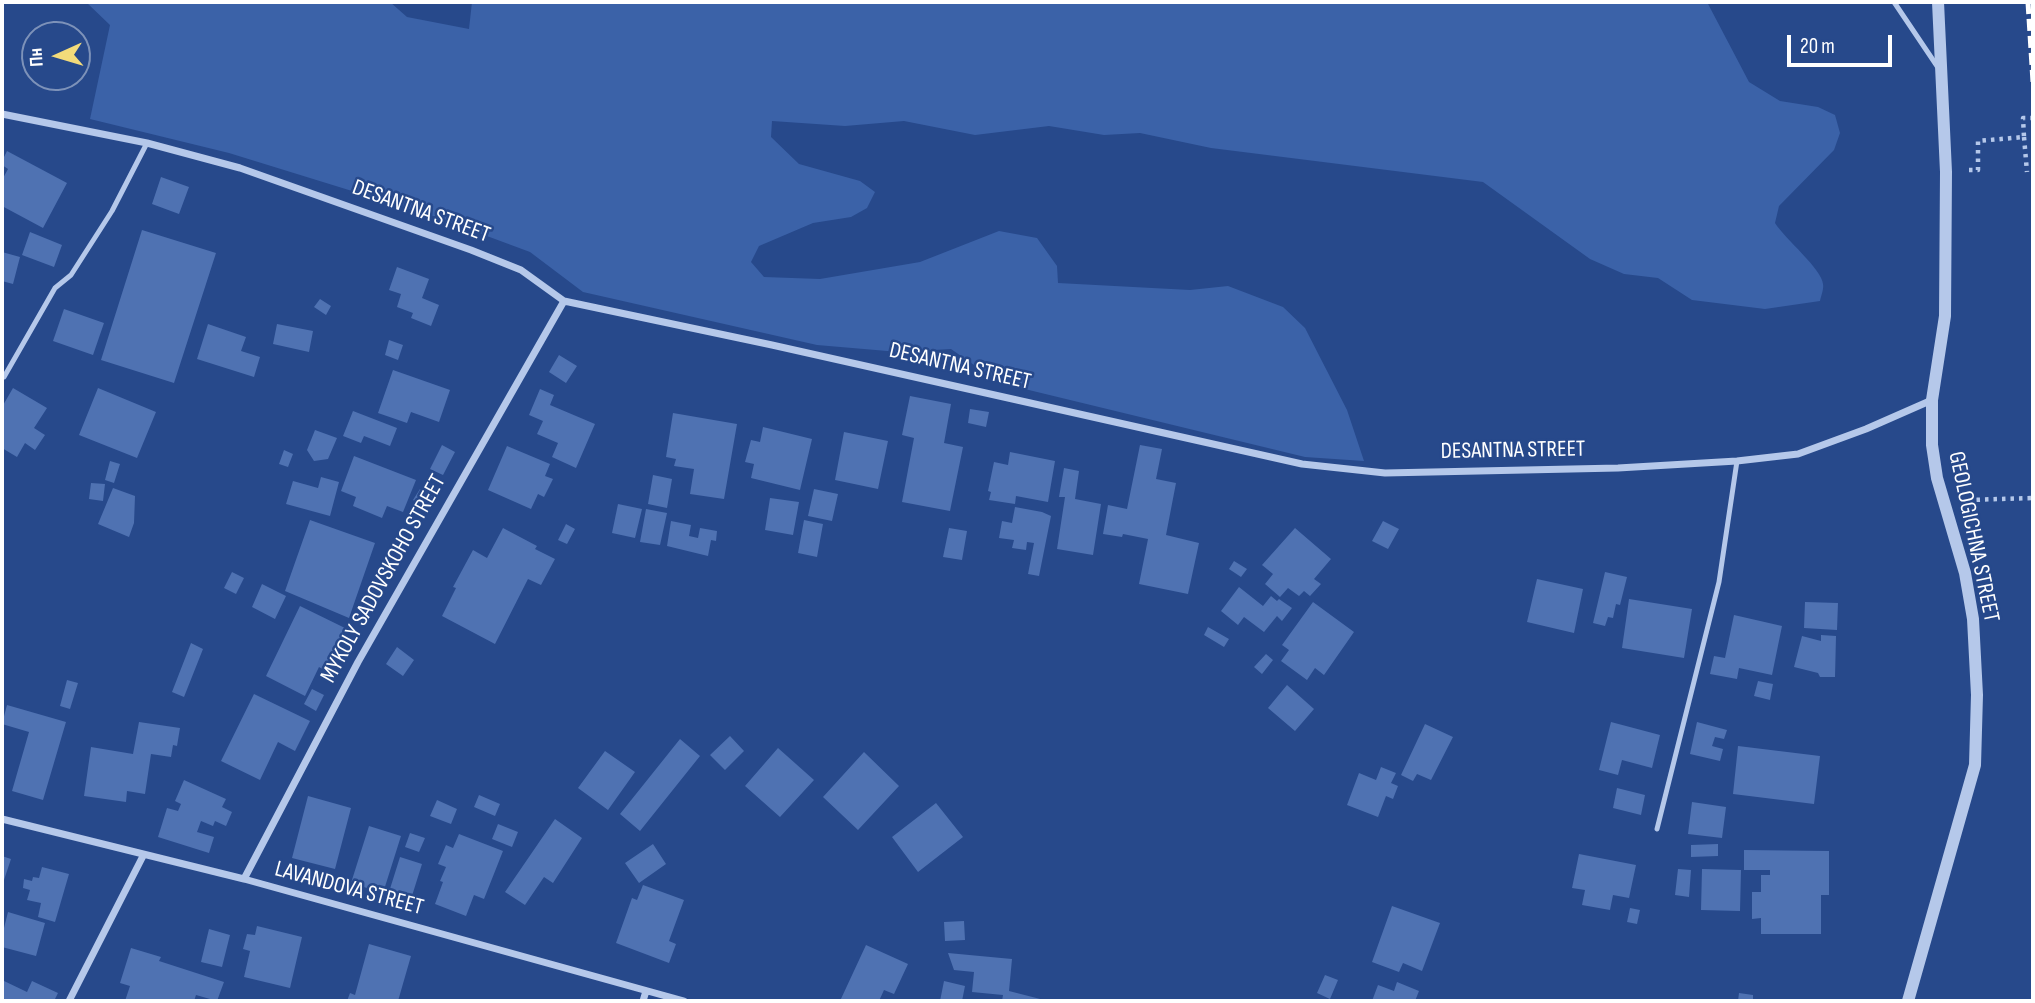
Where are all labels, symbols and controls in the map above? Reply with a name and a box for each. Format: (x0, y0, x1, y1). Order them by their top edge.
north arrow (21, 21, 91, 91)
scale bar (1790, 21, 1895, 65)
text: 20 m (1800, 34, 1835, 59)
text: Пн (24, 47, 49, 67)
street label: DESANTNA STREET (348, 174, 494, 250)
street label: DESANTNA STREET (886, 337, 1034, 397)
street label: DESANTNA STREET (1440, 436, 1586, 466)
street label: GEOLOGICHNA STREET (1941, 449, 2005, 625)
street label: MYKOLY SADOVSKOHO STREET (315, 470, 453, 688)
street label: LAVANDOVA STREET (272, 856, 426, 922)

